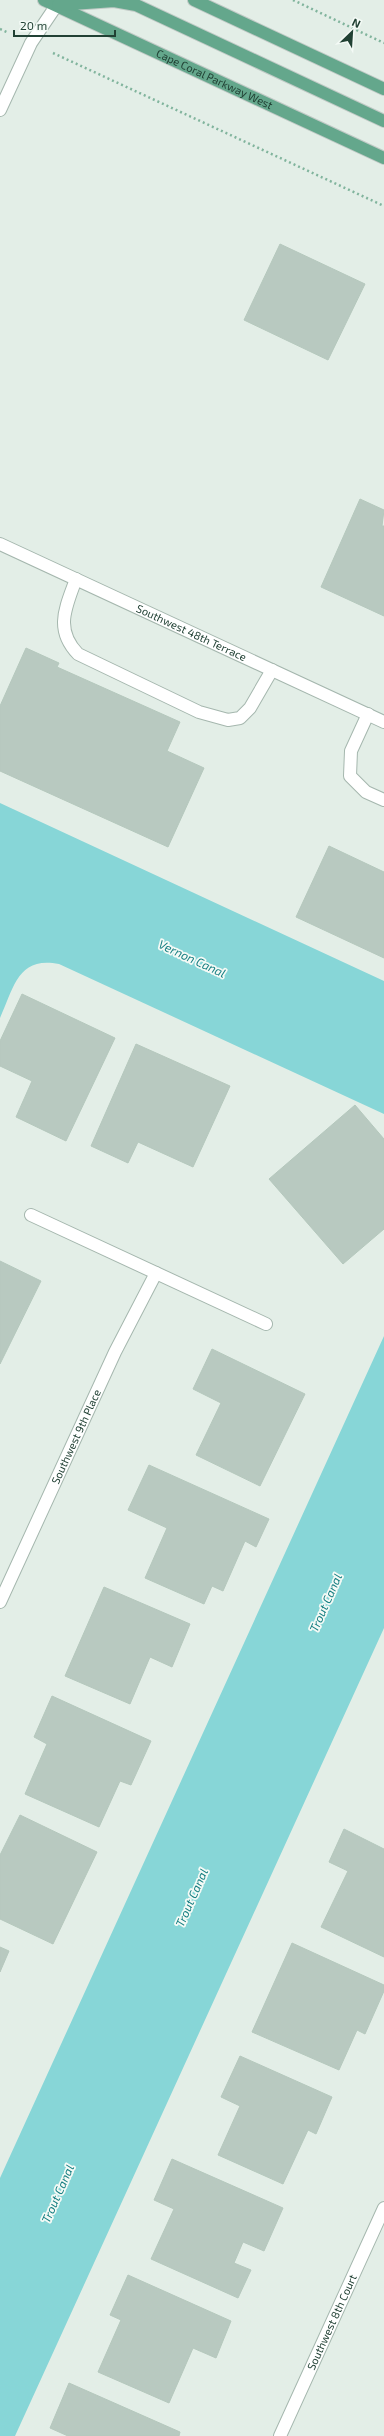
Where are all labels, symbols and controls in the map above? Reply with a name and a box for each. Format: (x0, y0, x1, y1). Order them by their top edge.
scale bar (14, 12, 115, 38)
north arrow (332, 12, 372, 52)
text: N (350, 15, 363, 30)
text: 20 m (20, 18, 47, 32)
street label: Cape Coral Parkway West (154, 46, 275, 111)
street label: Southwest 48th Terrace (134, 601, 249, 663)
water label: Vernon Canal (157, 936, 228, 980)
street label: Southwest 9th Place (48, 1387, 103, 1486)
water label: Trout Canal (306, 1571, 344, 1634)
water label: Trout Canal (172, 1866, 210, 1929)
water label: Trout Canal (38, 2162, 76, 2225)
street label: Southwest 8th Court (304, 2272, 359, 2372)

